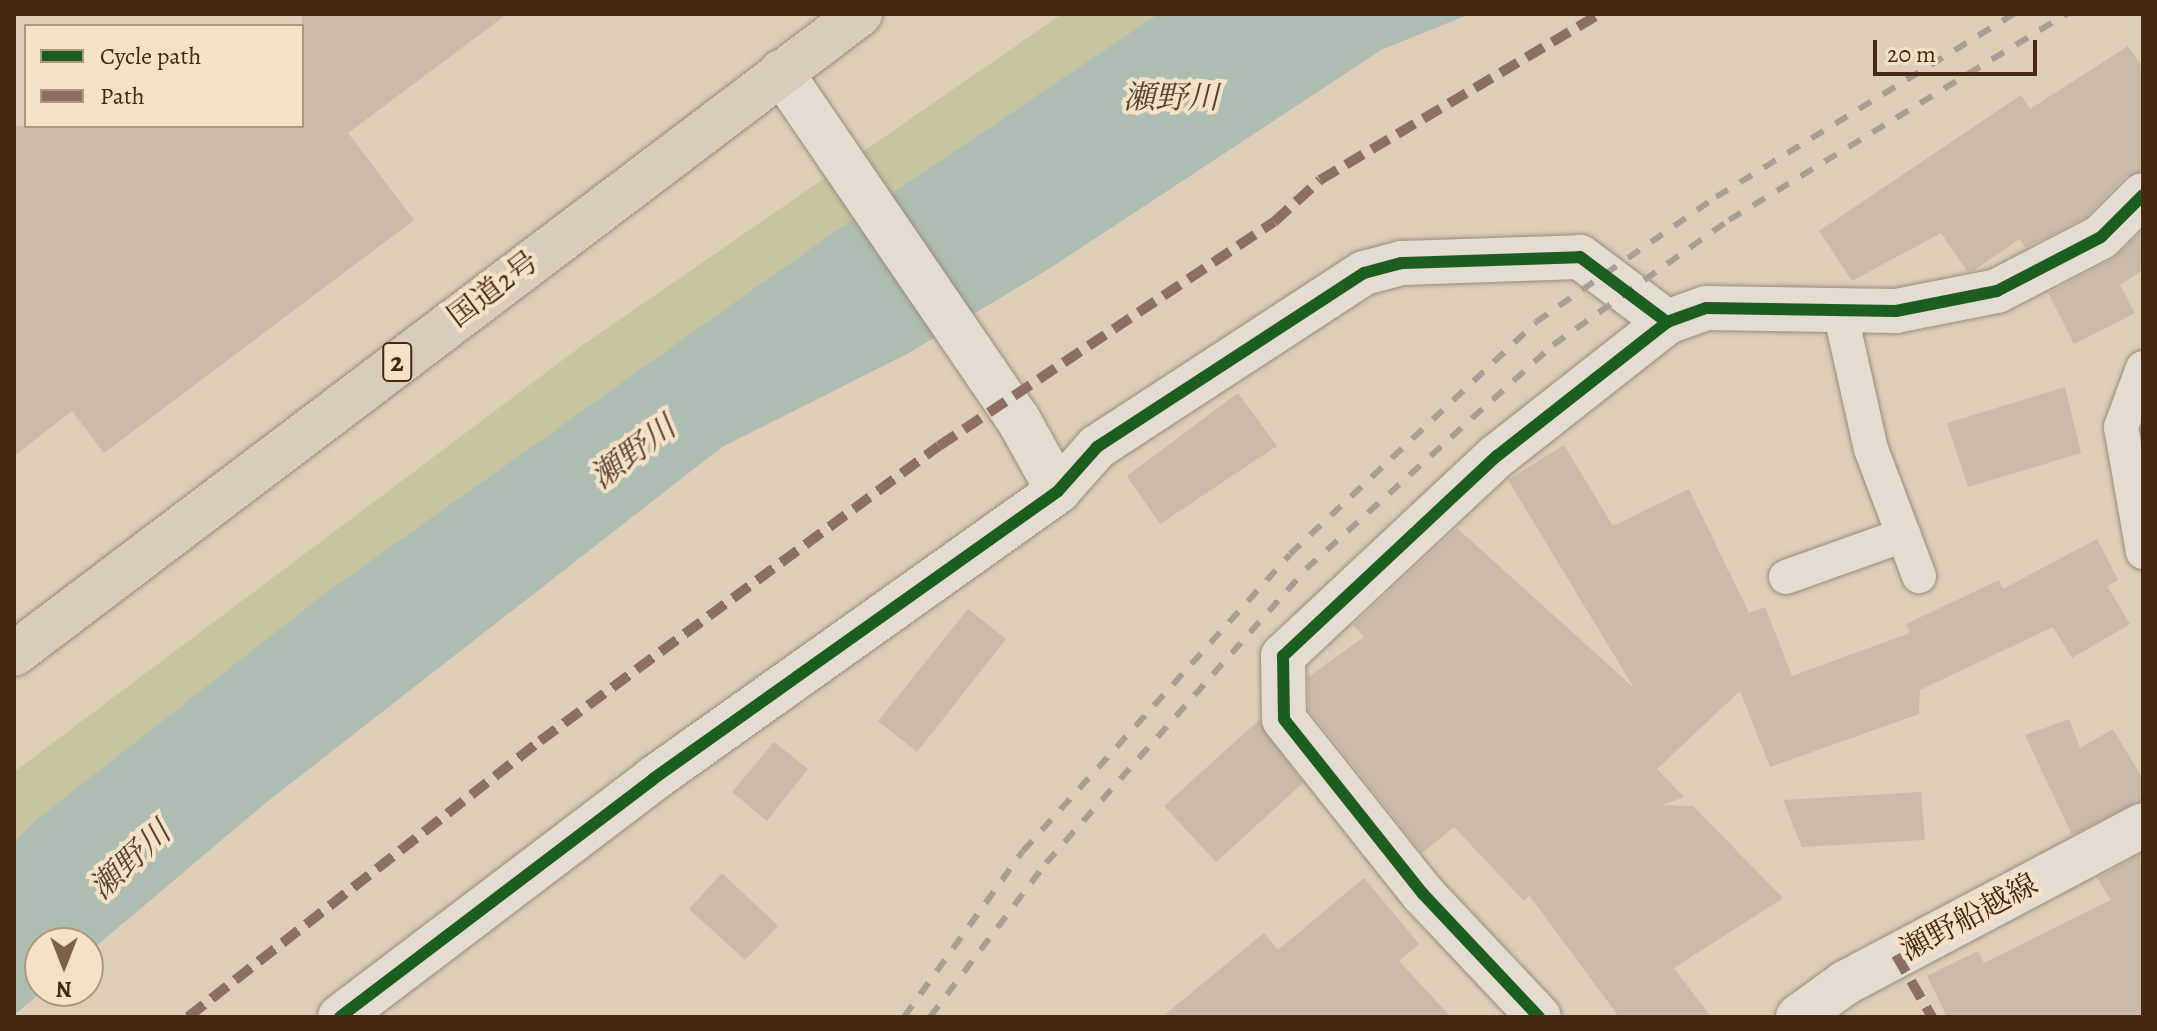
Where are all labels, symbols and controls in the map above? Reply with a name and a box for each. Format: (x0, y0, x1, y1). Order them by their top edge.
legend (24, 24, 304, 128)
scale bar (1877, 24, 2041, 74)
text: 20 m (1887, 38, 1936, 70)
text: Cycle path (100, 40, 201, 72)
water label: 瀬野川 (1123, 78, 1219, 116)
text: Path (100, 80, 145, 112)
street label: 国道2号 (441, 243, 545, 335)
road number: 2 (381, 338, 413, 386)
water label: 瀬野川 (583, 408, 683, 496)
water label: 瀬野川 (82, 813, 178, 907)
street label: 瀬野船越線 (1894, 866, 2044, 968)
north arrow (24, 927, 104, 1007)
text: N (56, 974, 72, 1004)

